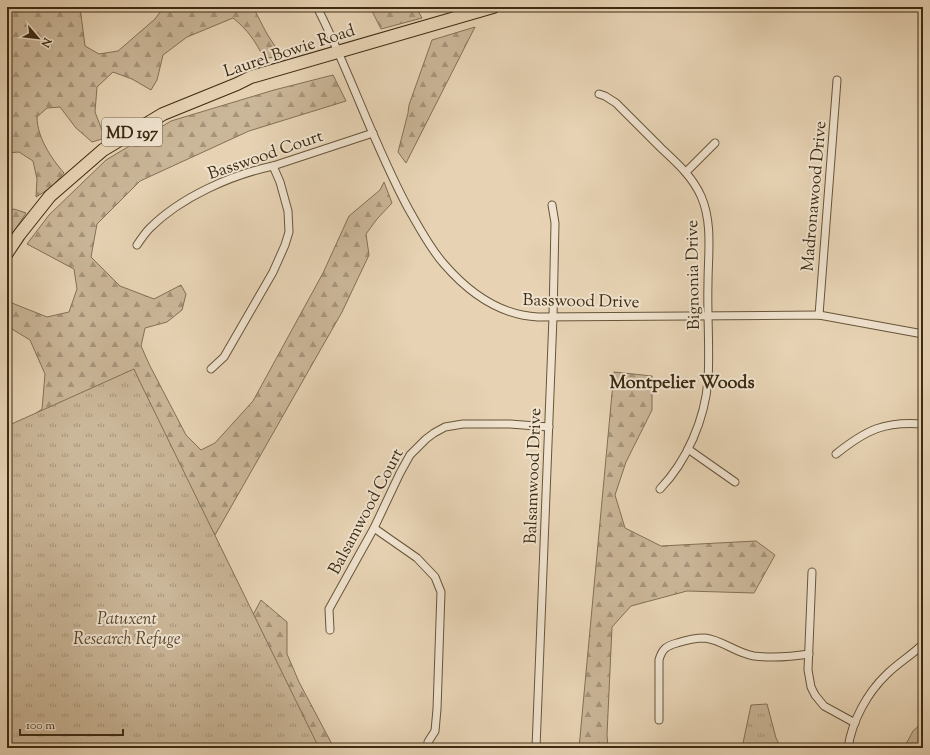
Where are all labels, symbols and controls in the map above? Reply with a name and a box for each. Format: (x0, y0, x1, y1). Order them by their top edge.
north arrow (18, 18, 58, 58)
street label: Laurel Bowie Road (221, 19, 359, 84)
text: N (37, 34, 56, 50)
road number: MD 197 (102, 118, 162, 146)
street label: Madronawood Drive (796, 120, 834, 272)
street label: Basswood Court (205, 125, 327, 187)
street label: Bignonia Drive (681, 220, 707, 330)
street label: Basswood Drive (522, 289, 640, 315)
district label: Montpelier Woods (609, 371, 755, 397)
street label: Balsamwood Drive (520, 407, 548, 545)
street label: Balsamwood Court (323, 444, 410, 579)
park label: Patuxent Research Refuge (73, 608, 181, 652)
scale bar (20, 711, 123, 737)
text: 100 m (26, 717, 55, 735)

